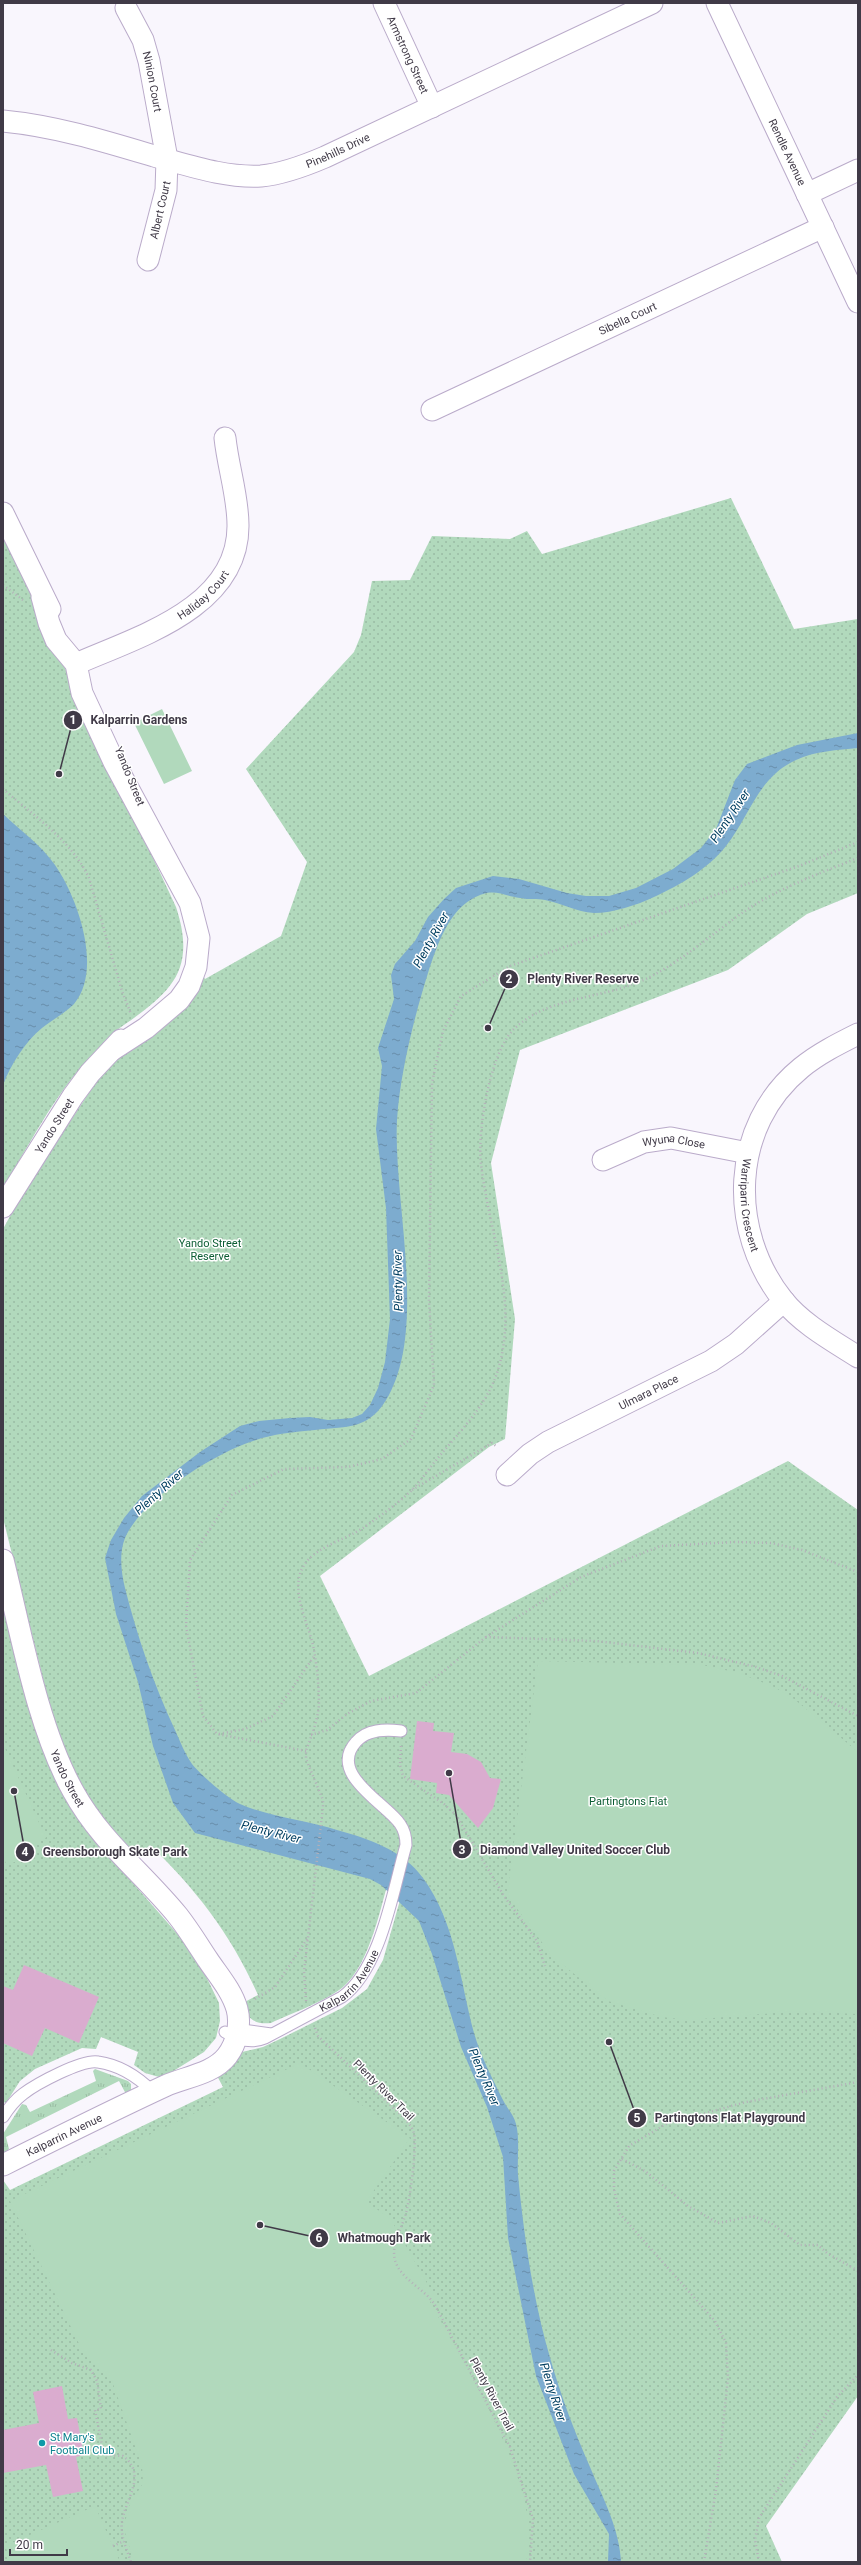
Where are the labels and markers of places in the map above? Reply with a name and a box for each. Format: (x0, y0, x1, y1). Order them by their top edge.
callout: Kalparrin Gardens (63, 708, 196, 732)
callout: Plenty River Reserve (499, 967, 647, 991)
callout: Diamond Valley United Soccer Club (452, 1837, 678, 1861)
callout: Greensborough Skate Park (15, 1840, 196, 1864)
callout: Partingtons Flat Playground (627, 2106, 813, 2130)
callout: Whatmough Park (309, 2226, 438, 2250)
place label: St Mary's Football Club (50, 2431, 114, 2457)
marker: St Mary's Football Club (37, 2438, 47, 2448)

